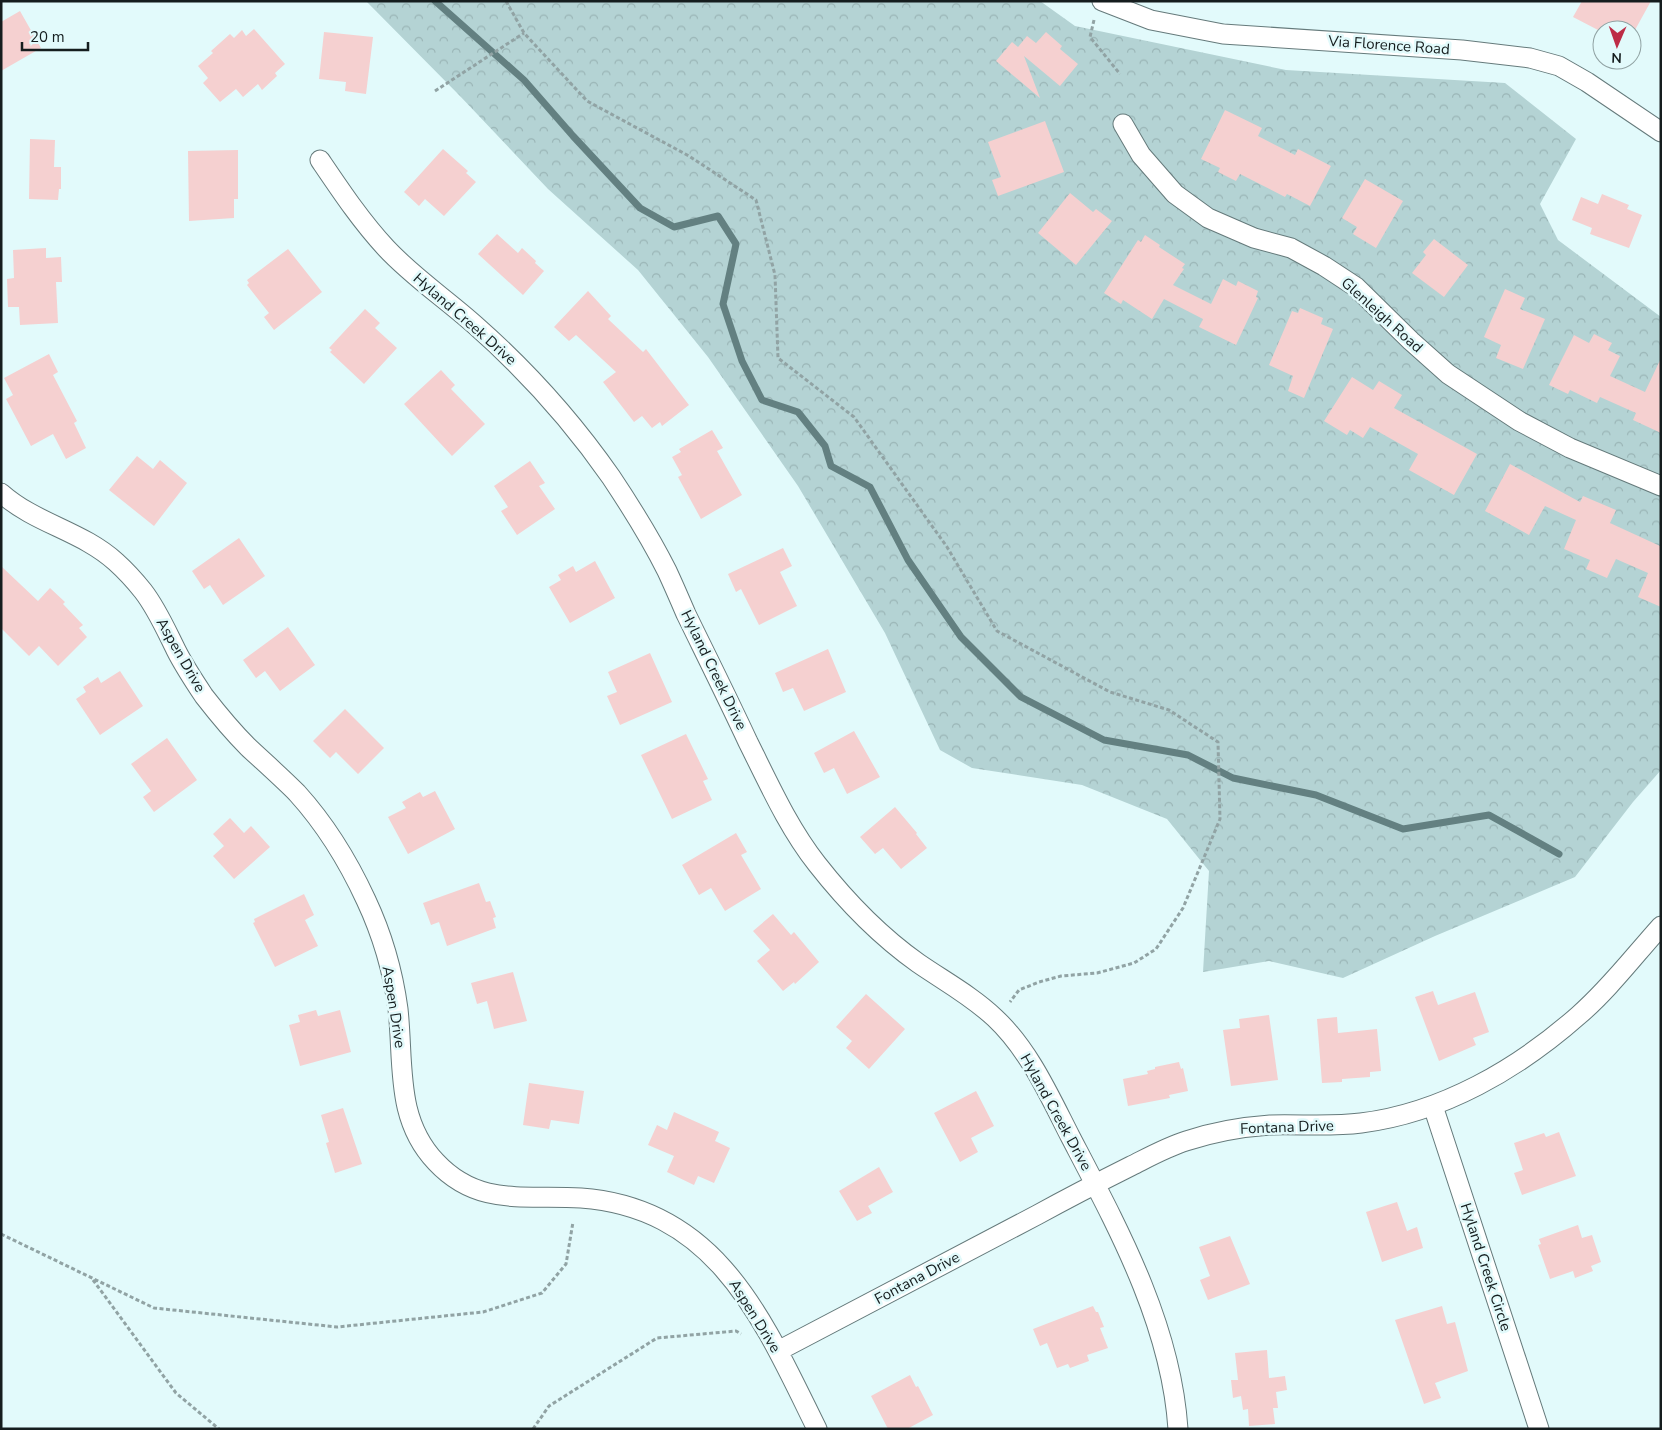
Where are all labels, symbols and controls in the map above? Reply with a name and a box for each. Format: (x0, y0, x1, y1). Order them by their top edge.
scale bar (22, 20, 89, 52)
north arrow (1592, 20, 1642, 70)
text: 20 m (30, 27, 65, 47)
street label: Via Florence Road (1327, 31, 1450, 59)
text: N (1611, 48, 1622, 67)
street label: Hyland Creek Drive (409, 269, 521, 369)
street label: Glenleigh Road (1337, 273, 1427, 357)
street label: Hyland Creek Drive (676, 607, 752, 733)
street label: Aspen Drive (152, 614, 210, 696)
street label: Aspen Drive (378, 965, 410, 1049)
street label: Hyland Creek Drive (1016, 1050, 1096, 1174)
street label: Fontana Drive (1240, 1115, 1334, 1139)
street label: Hyland Creek Circle (1456, 1200, 1516, 1334)
street label: Fontana Drive (871, 1247, 963, 1309)
street label: Aspen Drive (725, 1276, 785, 1356)

